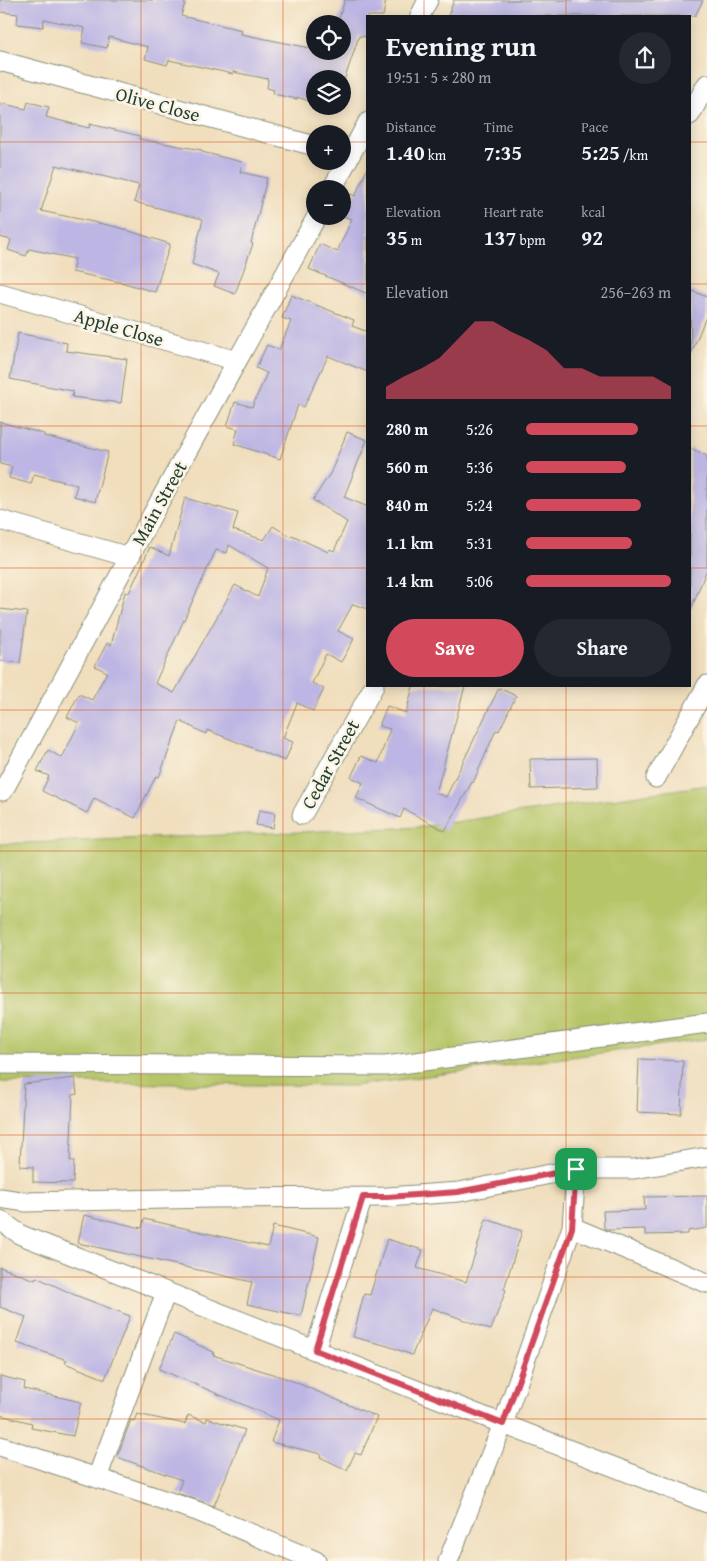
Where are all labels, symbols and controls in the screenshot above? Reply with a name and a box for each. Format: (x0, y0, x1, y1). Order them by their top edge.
map controls (306, 15, 351, 225)
button: locate (306, 15, 351, 60)
text: Evening run (386, 25, 537, 66)
button: share (619, 32, 671, 84)
text: 19:51 · 5 × 280 m (386, 65, 491, 89)
button: layers (306, 70, 351, 115)
street label: Olive Close (113, 79, 203, 129)
text: Distance (386, 117, 436, 137)
text: Time (484, 117, 513, 137)
text: Pace (581, 117, 608, 137)
button: + (306, 125, 351, 170)
text: 1.40 (386, 137, 425, 168)
text: 7:35 (484, 137, 522, 168)
text: 5:25 (581, 137, 620, 168)
text: km (425, 145, 446, 165)
text: /km (620, 145, 648, 165)
button: − (306, 180, 351, 225)
text: Elevation (386, 202, 441, 222)
text: Heart rate (484, 202, 544, 222)
text: kcal (581, 202, 605, 222)
text: 35 (386, 222, 408, 253)
text: 137 (484, 222, 516, 253)
text: 92 (581, 222, 603, 253)
text: m (408, 230, 422, 250)
text: bpm (516, 230, 546, 250)
text: Elevation (386, 280, 449, 304)
text: 256–263 m (601, 280, 671, 304)
street label: Apple Close (71, 301, 167, 353)
text: 280 m (386, 417, 428, 441)
text: 5:26 (466, 417, 493, 441)
street label: Main Street (124, 455, 194, 550)
text: 560 m (386, 455, 428, 479)
text: 5:36 (466, 455, 493, 479)
text: 840 m (386, 493, 428, 517)
text: 5:24 (466, 493, 493, 517)
text: 1.1 km (386, 531, 433, 555)
text: 5:31 (466, 531, 493, 555)
text: 1.4 km (386, 569, 433, 593)
text: 5:06 (466, 569, 493, 593)
button: Save (386, 619, 524, 677)
button: Share (534, 619, 671, 677)
street label: Cedar Street (294, 714, 366, 814)
pin (555, 1148, 597, 1190)
icon: arrive (562, 1155, 590, 1183)

